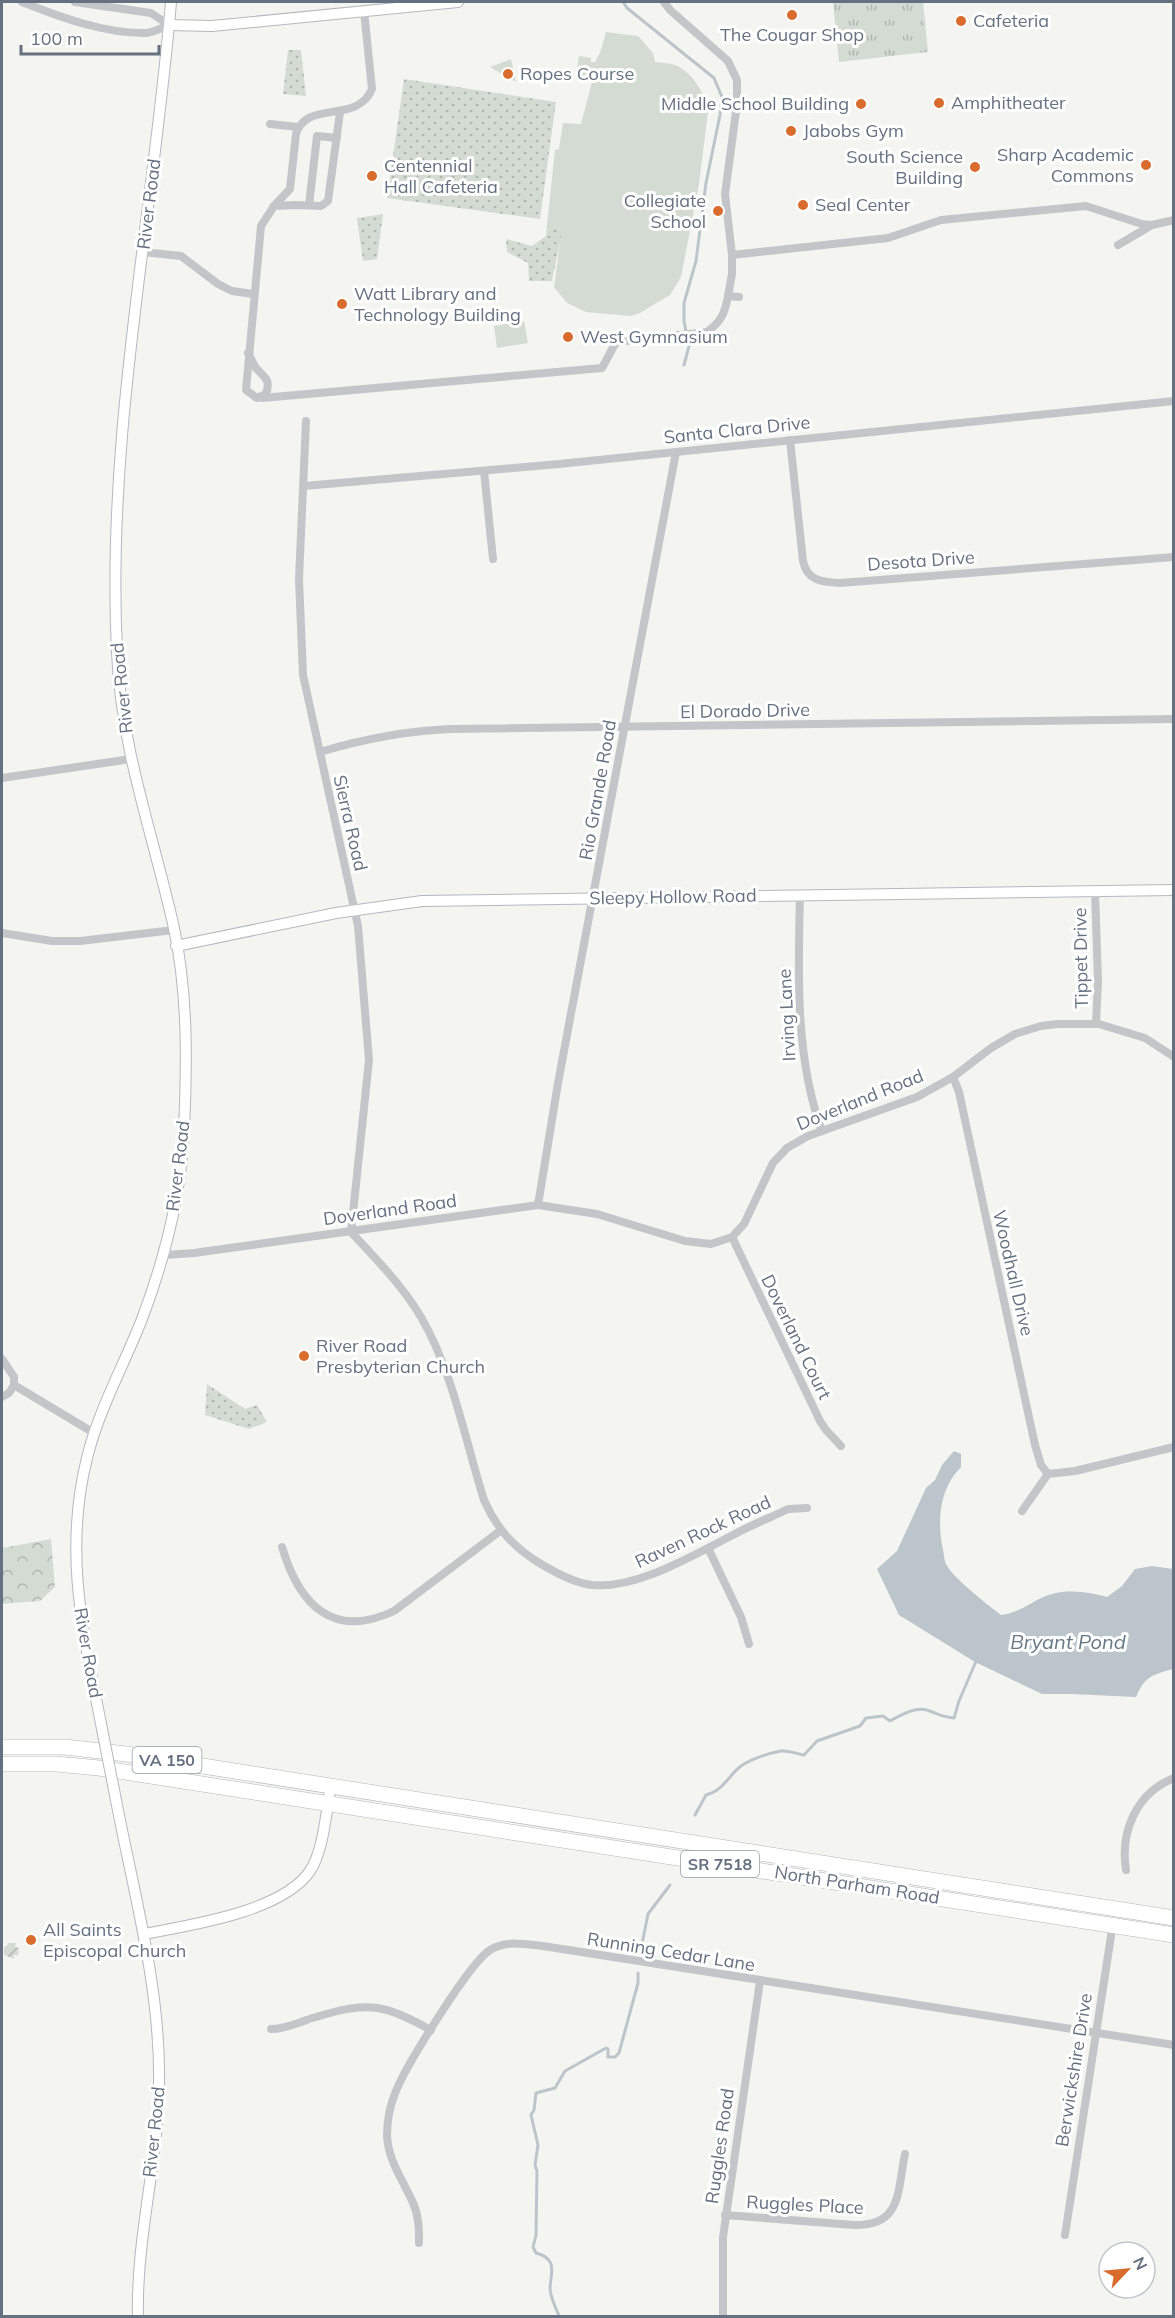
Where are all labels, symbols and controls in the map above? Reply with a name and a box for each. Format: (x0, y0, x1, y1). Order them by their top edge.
marker: The Cougar Shop (785, 8, 799, 22)
place label: Cafeteria (973, 9, 1049, 32)
marker: Cafeteria (954, 14, 968, 28)
scale bar (21, 18, 159, 56)
place label: The Cougar Shop (720, 23, 864, 46)
text: 100 m (30, 27, 83, 50)
place label: Ropes Course (520, 62, 634, 85)
marker: Ropes Course (501, 67, 515, 81)
place label: Amphitheater (951, 91, 1066, 114)
place label: Middle School Building (661, 92, 849, 115)
marker: Amphitheater (932, 96, 946, 110)
marker: Middle School Building (854, 97, 868, 111)
place label: Jabobs Gym (803, 119, 904, 142)
marker: Jabobs Gym (784, 124, 798, 138)
place label: Sharp Academic Commons (997, 143, 1134, 187)
place label: South Science Building (846, 145, 963, 189)
place label: Centennial Hall Cafeteria (384, 154, 498, 198)
street label: River Road (132, 157, 165, 251)
marker: Sharp Academic Commons (1139, 158, 1153, 172)
marker: South Science Building (968, 160, 982, 174)
marker: Centennial Hall Cafeteria (365, 169, 379, 183)
place label: Collegiate School (624, 189, 706, 233)
place label: Seal Center (815, 193, 911, 216)
marker: Seal Center (796, 198, 810, 212)
marker: Collegiate School (711, 204, 725, 218)
place label: Watt Library and Technology Building (354, 282, 521, 326)
marker: Watt Library and Technology Building (335, 297, 349, 311)
place label: West Gymnasium (580, 325, 728, 348)
marker: West Gymnasium (561, 330, 575, 344)
street label: Santa Clara Drive (663, 410, 811, 449)
street label: Desota Drive (866, 545, 975, 576)
street label: River Road (105, 641, 138, 735)
street label: El Dorado Drive (680, 698, 810, 723)
street label: Rio Grande Road (574, 718, 621, 862)
street label: Sierra Road (328, 773, 373, 873)
street label: Sleepy Hollow Road (589, 884, 757, 909)
street label: Tippet Drive (1068, 907, 1093, 1009)
street label: Irving Lane (773, 968, 800, 1062)
street label: Doverland Road (793, 1064, 927, 1135)
street label: River Road (161, 1119, 194, 1213)
street label: Doverland Road (322, 1189, 458, 1230)
street label: Woodhall Drive (988, 1208, 1039, 1338)
street label: Doverland Court (756, 1271, 837, 1403)
place label: River Road Presbyterian Church (316, 1334, 485, 1378)
marker: River Road Presbyterian Church (297, 1349, 311, 1363)
street label: Raven Rock Road (631, 1490, 774, 1573)
street label: River Road (69, 1606, 108, 1700)
water label: Bryant Pond (1010, 1629, 1126, 1654)
road number: VA 150 (132, 1747, 201, 1773)
road number: SR 7518 (681, 1851, 759, 1877)
street label: North Parham Road (773, 1860, 941, 1909)
place label: All Saints Episcopal Church (43, 1918, 186, 1962)
street label: Running Cedar Lane (586, 1927, 757, 1976)
marker: All Saints Episcopal Church (24, 1933, 38, 1947)
street label: Berwickshire Drive (1050, 1991, 1097, 2148)
street label: River Road (137, 2085, 170, 2179)
street label: Ruggles Road (700, 2087, 739, 2205)
street label: Ruggles Place (746, 2190, 864, 2219)
north arrow (1097, 2240, 1157, 2300)
text: N (1129, 2254, 1152, 2273)

